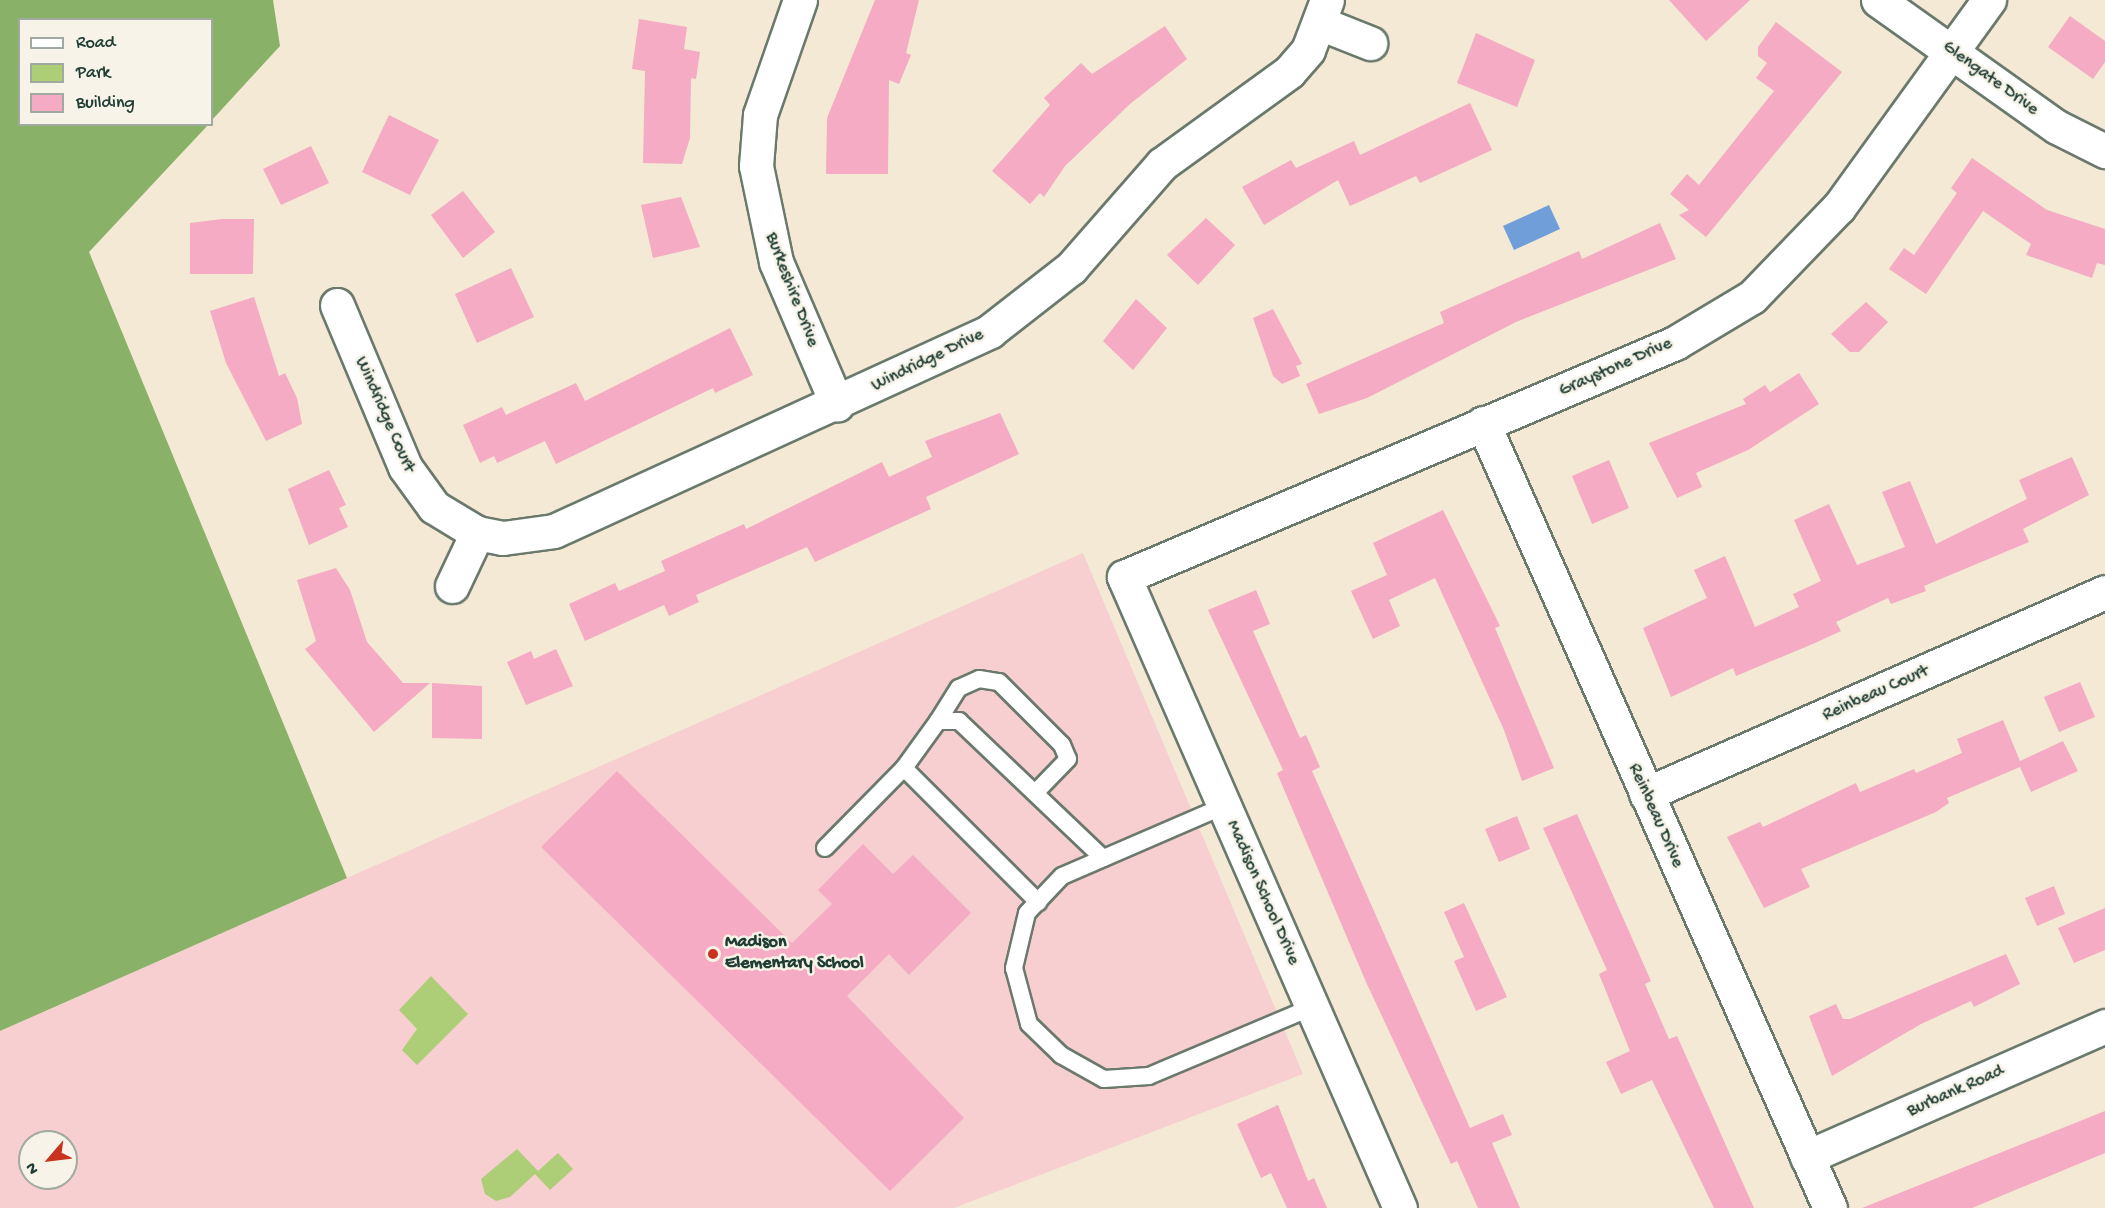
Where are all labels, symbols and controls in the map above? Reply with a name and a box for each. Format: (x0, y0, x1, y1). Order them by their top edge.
legend (18, 18, 213, 126)
text: Road (76, 33, 115, 54)
street label: Glengate Drive (1938, 37, 2042, 121)
text: Park (76, 63, 110, 84)
text: Building (76, 93, 135, 114)
street label: Burkeshire Drive (759, 230, 823, 350)
street label: Windridge Drive (868, 325, 988, 397)
street label: Graystone Drive (1556, 333, 1676, 403)
street label: Windridge Court (349, 354, 419, 476)
street label: Reinbeau Court (1820, 661, 1932, 727)
street label: Reinbeau Drive (1622, 760, 1688, 872)
street label: Madison School Drive (1220, 817, 1304, 969)
place label: Madison Elementary School (725, 933, 864, 976)
marker: Madison Elementary School (706, 947, 720, 961)
street label: Burbank Road (1904, 1061, 2008, 1123)
north arrow (18, 1130, 78, 1190)
text: N (23, 1159, 44, 1177)

